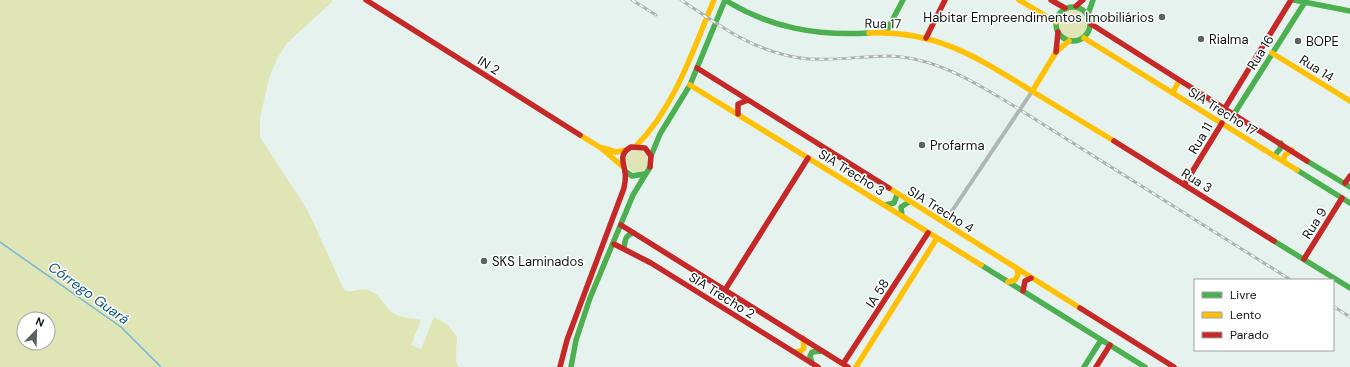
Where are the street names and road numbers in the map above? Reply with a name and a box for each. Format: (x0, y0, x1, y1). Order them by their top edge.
street label: Rua 17 (864, 15, 902, 32)
street label: Rua 16 (1243, 32, 1278, 73)
street label: Rua 14 (1296, 51, 1337, 86)
street label: IN 2 (474, 52, 503, 79)
street label: SIA Trecho 17 (1185, 83, 1260, 139)
street label: Rua 11 (1184, 119, 1216, 157)
street label: SIA Trecho 3 (815, 145, 888, 199)
street label: Rua 3 (1178, 164, 1215, 196)
street label: SIA Trecho 4 (904, 182, 977, 237)
street label: Rua 9 (1298, 204, 1331, 242)
street label: SIA Trecho 2 (686, 268, 758, 322)
street label: IA 58 (862, 276, 893, 311)

